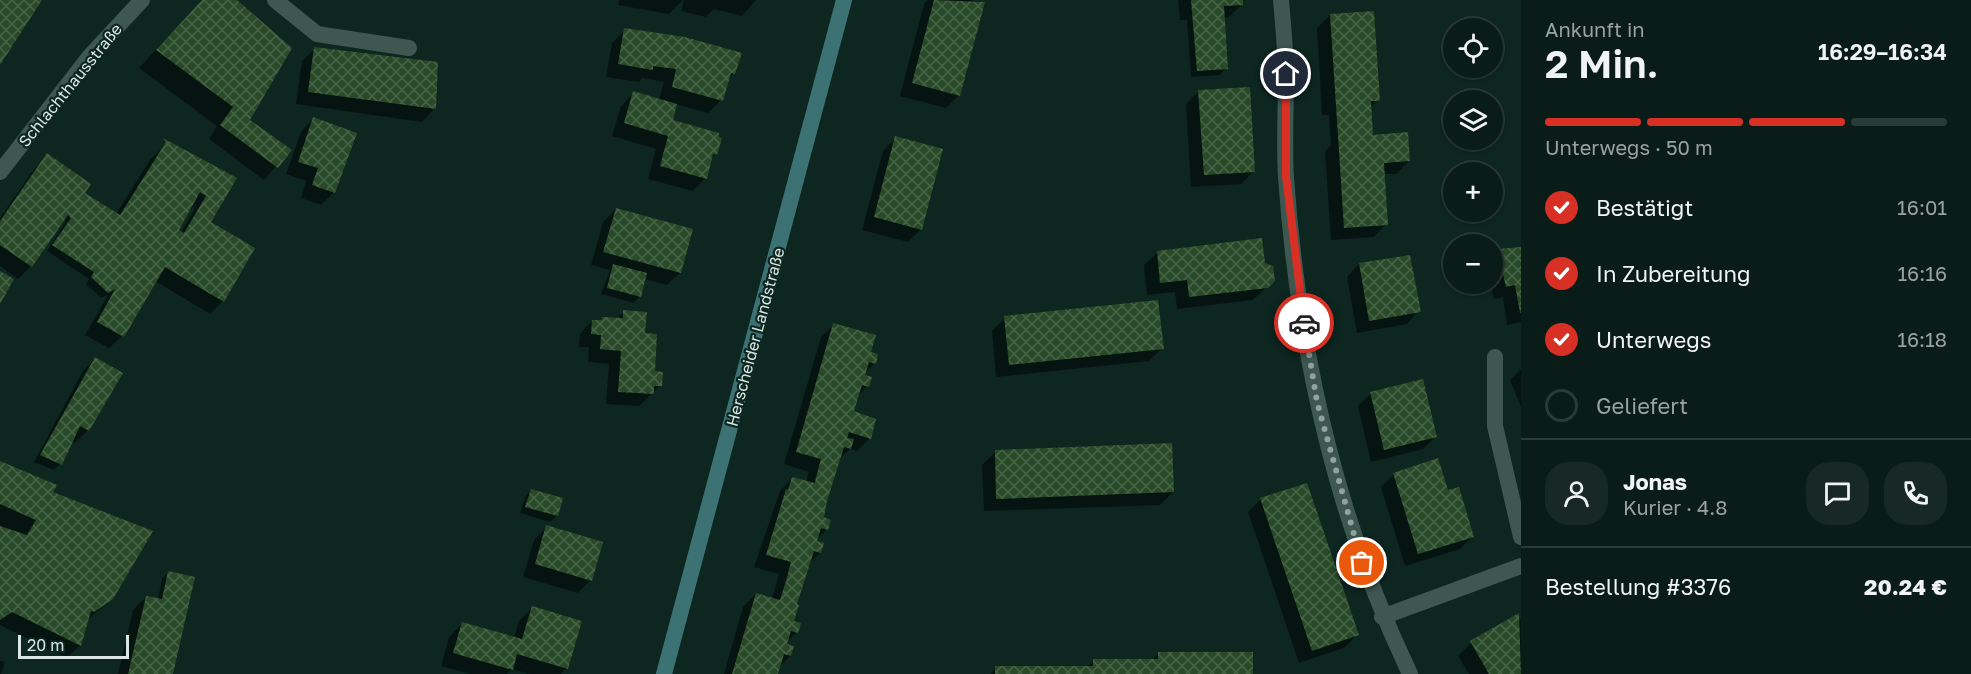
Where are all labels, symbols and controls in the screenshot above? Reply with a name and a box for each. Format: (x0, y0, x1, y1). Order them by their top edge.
text: Ankunft in (1545, 17, 1645, 41)
map controls (1443, 18, 1503, 294)
button: locate (1443, 18, 1503, 78)
street label: Schlachthausstraße (14, 19, 126, 151)
text: 16:29–16:34 (1818, 38, 1947, 65)
text: 2 Min. (1545, 40, 1659, 87)
pin (1260, 48, 1311, 99)
icon: home (1269, 57, 1302, 90)
button: layers (1443, 90, 1503, 150)
text: Unterwegs · 50 m (1545, 135, 1713, 159)
button: + (1443, 162, 1503, 222)
icon: check (1545, 191, 1578, 224)
text: Bestätigt (1596, 194, 1693, 221)
text: 16:01 (1897, 195, 1947, 219)
button: − (1443, 234, 1503, 294)
street label: Herscheider Landstraße (722, 245, 788, 429)
icon: check (1545, 257, 1578, 290)
text: In Zubereitung (1596, 260, 1751, 287)
text: 16:16 (1897, 261, 1947, 285)
courier (1274, 293, 1334, 353)
icon: car (1288, 307, 1321, 340)
icon: check (1545, 323, 1578, 356)
text: Unterwegs (1596, 326, 1712, 353)
text: 16:18 (1897, 327, 1947, 351)
text: Geliefert (1596, 392, 1688, 419)
button: person (1545, 462, 1608, 525)
button: chat (1806, 462, 1869, 525)
button: phone (1884, 462, 1947, 525)
text: Jonas (1623, 468, 1687, 495)
text: Kurier · 4.8 (1623, 495, 1727, 519)
pin (1336, 537, 1387, 588)
icon: bag (1345, 546, 1378, 579)
text: Bestellung #3376 (1545, 573, 1731, 600)
text: 20.24 € (1864, 573, 1947, 600)
scale bar (18, 632, 129, 660)
text: 20 m (27, 635, 64, 655)

